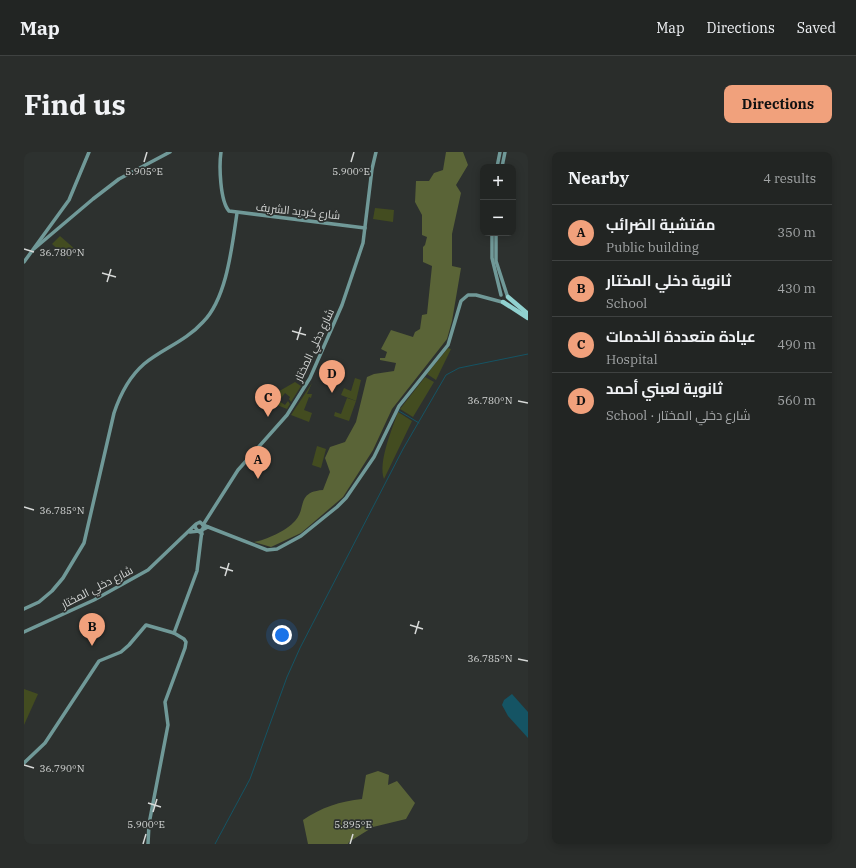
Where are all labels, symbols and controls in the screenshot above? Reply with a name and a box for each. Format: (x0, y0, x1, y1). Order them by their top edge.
text: Map (20, 16, 60, 40)
text: Map (656, 19, 685, 37)
text: Directions (707, 19, 775, 37)
text: Saved (797, 19, 836, 37)
button: Directions (724, 85, 832, 123)
text: Find us (24, 86, 126, 123)
map controls (480, 164, 516, 236)
button: + (480, 164, 516, 200)
text: 5.905°E (125, 165, 163, 178)
text: 5.900°E (332, 165, 370, 178)
text: Nearby (568, 167, 629, 189)
text: 4 results (763, 170, 816, 187)
street label: شارع كرديد الشريف (255, 200, 341, 223)
button: − (480, 200, 516, 236)
text: مفتشية الضرائب (606, 215, 715, 234)
text: A (576, 224, 586, 241)
text: 350 m (777, 224, 816, 241)
text: Public building (606, 239, 699, 256)
text: 36.780°N (39, 246, 85, 259)
text: ثانوية دخلي المختار (606, 271, 731, 290)
text: B (576, 280, 586, 297)
text: 430 m (777, 280, 816, 297)
text: School (606, 295, 647, 312)
street label: شارع دخلي المختار (291, 306, 339, 385)
text: عيادة متعددة الخدمات (606, 327, 756, 346)
text: C (577, 336, 585, 353)
text: 490 m (777, 336, 816, 353)
text: Hospital (606, 351, 658, 368)
pin: D (319, 360, 345, 393)
text: ثانوية لعبني أحمد (606, 379, 723, 398)
pin: C (255, 384, 281, 417)
text: D (576, 392, 586, 409)
text: 560 m (777, 392, 816, 409)
text: 36.780°N (467, 394, 513, 407)
text: School · شارع دخلي المختار (606, 407, 751, 424)
pin: A (245, 446, 271, 479)
text: 36.785°N (39, 504, 85, 517)
street label: شارع دخلي المختار (58, 563, 136, 613)
pin: B (79, 613, 105, 646)
your location (272, 625, 292, 645)
text: 36.785°N (467, 652, 513, 665)
text: 36.790°N (39, 762, 85, 775)
text: 5.900°E (127, 818, 165, 831)
text: 5.895°E (334, 818, 372, 831)

